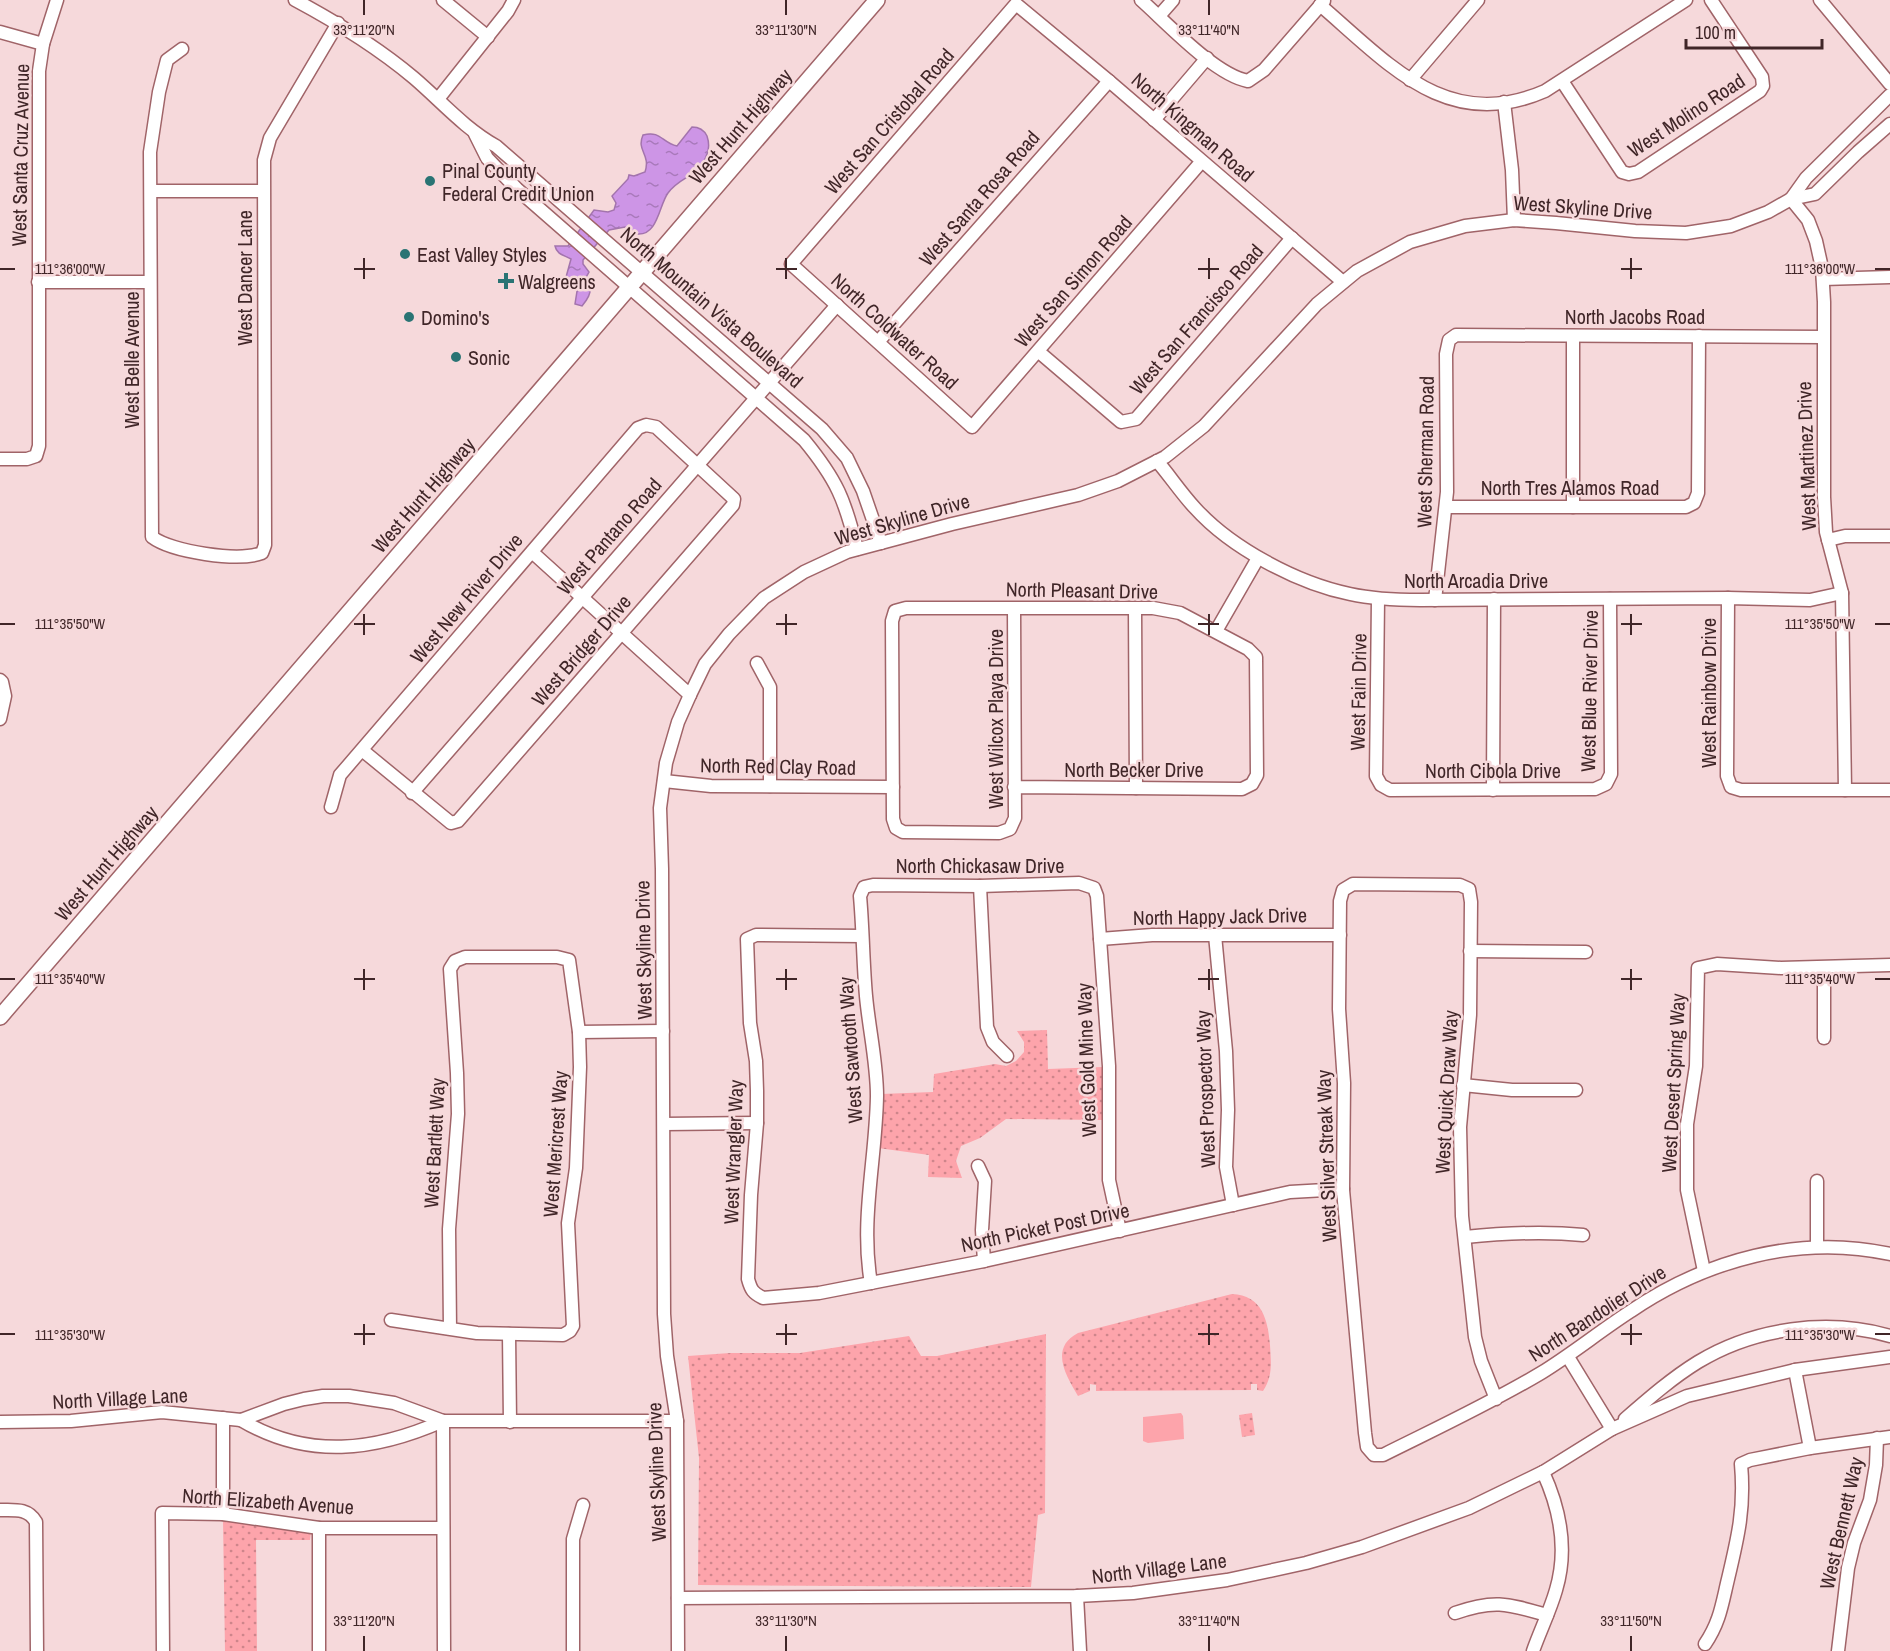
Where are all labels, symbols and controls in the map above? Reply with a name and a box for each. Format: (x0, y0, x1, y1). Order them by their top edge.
scale bar (1686, 12, 1822, 50)
text: 33°11'20"N (333, 19, 395, 40)
text: 33°11'30"N (755, 19, 817, 40)
text: 33°11'40"N (1178, 19, 1240, 40)
text: 100 m (1695, 20, 1736, 45)
street label: West San Cristobal Road (818, 42, 960, 200)
street label: West Hunt Highway (682, 62, 798, 189)
street label: West Santa Cruz Avenue (5, 63, 35, 247)
street label: North Kingman Road (1126, 66, 1260, 188)
street label: West Molino Road (1622, 67, 1750, 163)
street label: West Santa Rosa Road (913, 125, 1045, 271)
place label: Pinal County Federal Credit Union (442, 157, 594, 207)
marker: Pinal County Federal Credit Union (423, 174, 437, 188)
street label: West Skyline Drive (1513, 189, 1653, 225)
street label: West San Simon Road (1008, 209, 1138, 353)
street label: West Dancer Lane (231, 210, 258, 346)
street label: North Mountain Vista Boulevard (615, 220, 809, 394)
street label: West San Francisco Road (1123, 238, 1269, 400)
place label: East Valley Styles (417, 241, 547, 268)
marker: East Valley Styles (398, 247, 412, 261)
text: 111°36'00"W (35, 258, 106, 279)
text: 111°36'00"W (1785, 258, 1856, 279)
street label: North Coldwater Road (826, 267, 964, 395)
place label: Walgreens (518, 268, 596, 295)
marker: Walgreens (499, 274, 513, 288)
street label: West Belle Avenue (118, 291, 145, 429)
street label: North Jacobs Road (1565, 303, 1705, 330)
place label: Domino's (421, 304, 490, 331)
marker: Domino's (402, 310, 416, 324)
place label: Sonic (468, 344, 510, 371)
marker: Sonic (449, 350, 463, 364)
street label: West Sherman Road (1410, 376, 1440, 528)
street label: West Martinez Drive (1790, 381, 1822, 531)
street label: West Hunt Highway (365, 431, 481, 558)
street label: West Pantano Road (551, 472, 667, 600)
street label: North Tres Alamos Road (1481, 474, 1659, 501)
street label: West Skyline Drive (831, 487, 973, 551)
street label: West New River Drive (404, 527, 528, 669)
street label: North Arcadia Drive (1404, 567, 1548, 594)
street label: North Pleasant Drive (1006, 575, 1158, 605)
street label: West Bridger Drive (525, 589, 637, 711)
street label: West Blue River Drive (1574, 610, 1604, 772)
text: 111°35'50"W (35, 613, 106, 634)
text: 111°35'50"W (1785, 613, 1856, 634)
street label: West Rainbow Drive (1695, 618, 1722, 768)
street label: West Wilcox Playa Drive (982, 629, 1009, 809)
street label: West Fain Drive (1343, 633, 1373, 751)
street label: North Red Clay Road (700, 751, 856, 781)
street label: North Becker Drive (1064, 756, 1204, 783)
street label: North Cibola Drive (1425, 757, 1561, 784)
street label: West Hunt Highway (48, 799, 164, 926)
street label: North Chickasaw Drive (896, 852, 1064, 879)
street label: West Skyline Drive (628, 880, 658, 1020)
street label: North Happy Jack Drive (1133, 901, 1307, 931)
text: 111°35'40"W (35, 968, 106, 989)
text: 111°35'40"W (1785, 968, 1856, 989)
street label: West Sawtooth Way (831, 975, 869, 1124)
street label: West Gold Mine Way (1070, 982, 1102, 1137)
street label: West Desert Spring Way (1655, 992, 1691, 1173)
street label: West Prospector Way (1189, 1009, 1221, 1168)
street label: West Quick Draw Way (1428, 1009, 1464, 1175)
street label: West Mericrest Way (536, 1069, 574, 1218)
street label: West Silver Streak Way (1309, 1069, 1342, 1243)
street label: West Bartlett Way (417, 1076, 451, 1209)
street label: West Wrangler Way (717, 1078, 749, 1225)
street label: North Picket Post Drive (958, 1196, 1132, 1258)
street label: North Bandolier Drive (1523, 1258, 1671, 1368)
text: 111°35'30"W (35, 1324, 106, 1345)
text: 111°35'30"W (1785, 1324, 1856, 1345)
street label: North Village Lane (52, 1381, 188, 1415)
street label: West Skyline Drive (640, 1402, 672, 1542)
street label: West Bennett Way (1813, 1453, 1870, 1592)
street label: North Elizabeth Avenue (181, 1482, 355, 1520)
street label: North Village Lane (1090, 1546, 1228, 1590)
text: 33°11'20"N (333, 1610, 395, 1631)
text: 33°11'30"N (755, 1610, 817, 1631)
text: 33°11'40"N (1178, 1610, 1240, 1631)
text: 33°11'50"N (1600, 1610, 1662, 1631)

